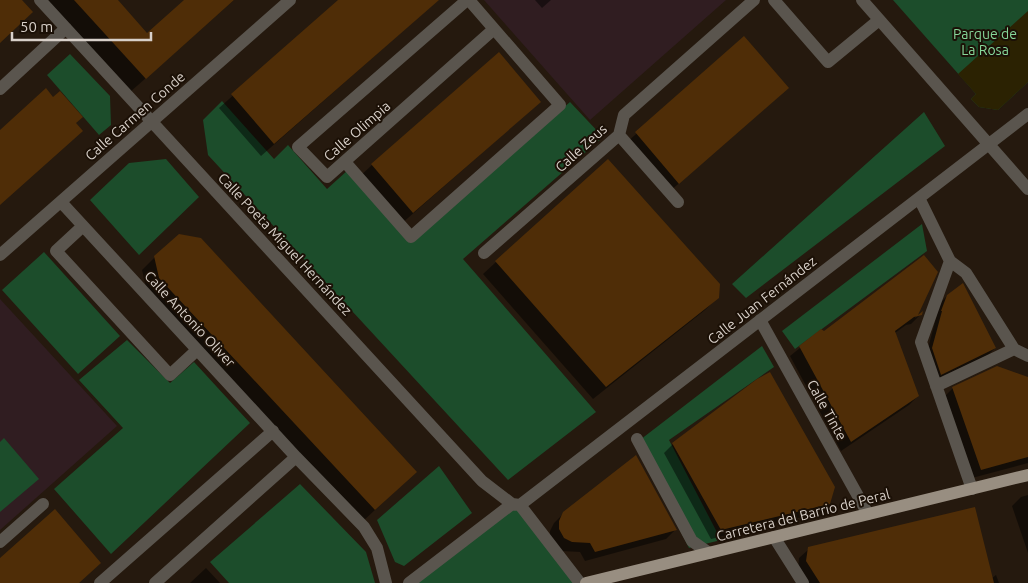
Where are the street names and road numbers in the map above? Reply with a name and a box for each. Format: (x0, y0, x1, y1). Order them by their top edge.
street label: Calle Carmen Conde (82, 68, 188, 164)
street label: Calle Olimpia (320, 98, 394, 164)
street label: Calle Zeus (552, 121, 610, 175)
street label: Calle Poeta Miguel Hernández (215, 170, 355, 318)
street label: Calle Juan Fernández (705, 253, 819, 347)
street label: Calle Antonio Oliver (141, 268, 239, 371)
street label: Calle Tinte (804, 377, 850, 443)
street label: Carretera del Barrio de Peral (715, 486, 892, 544)

